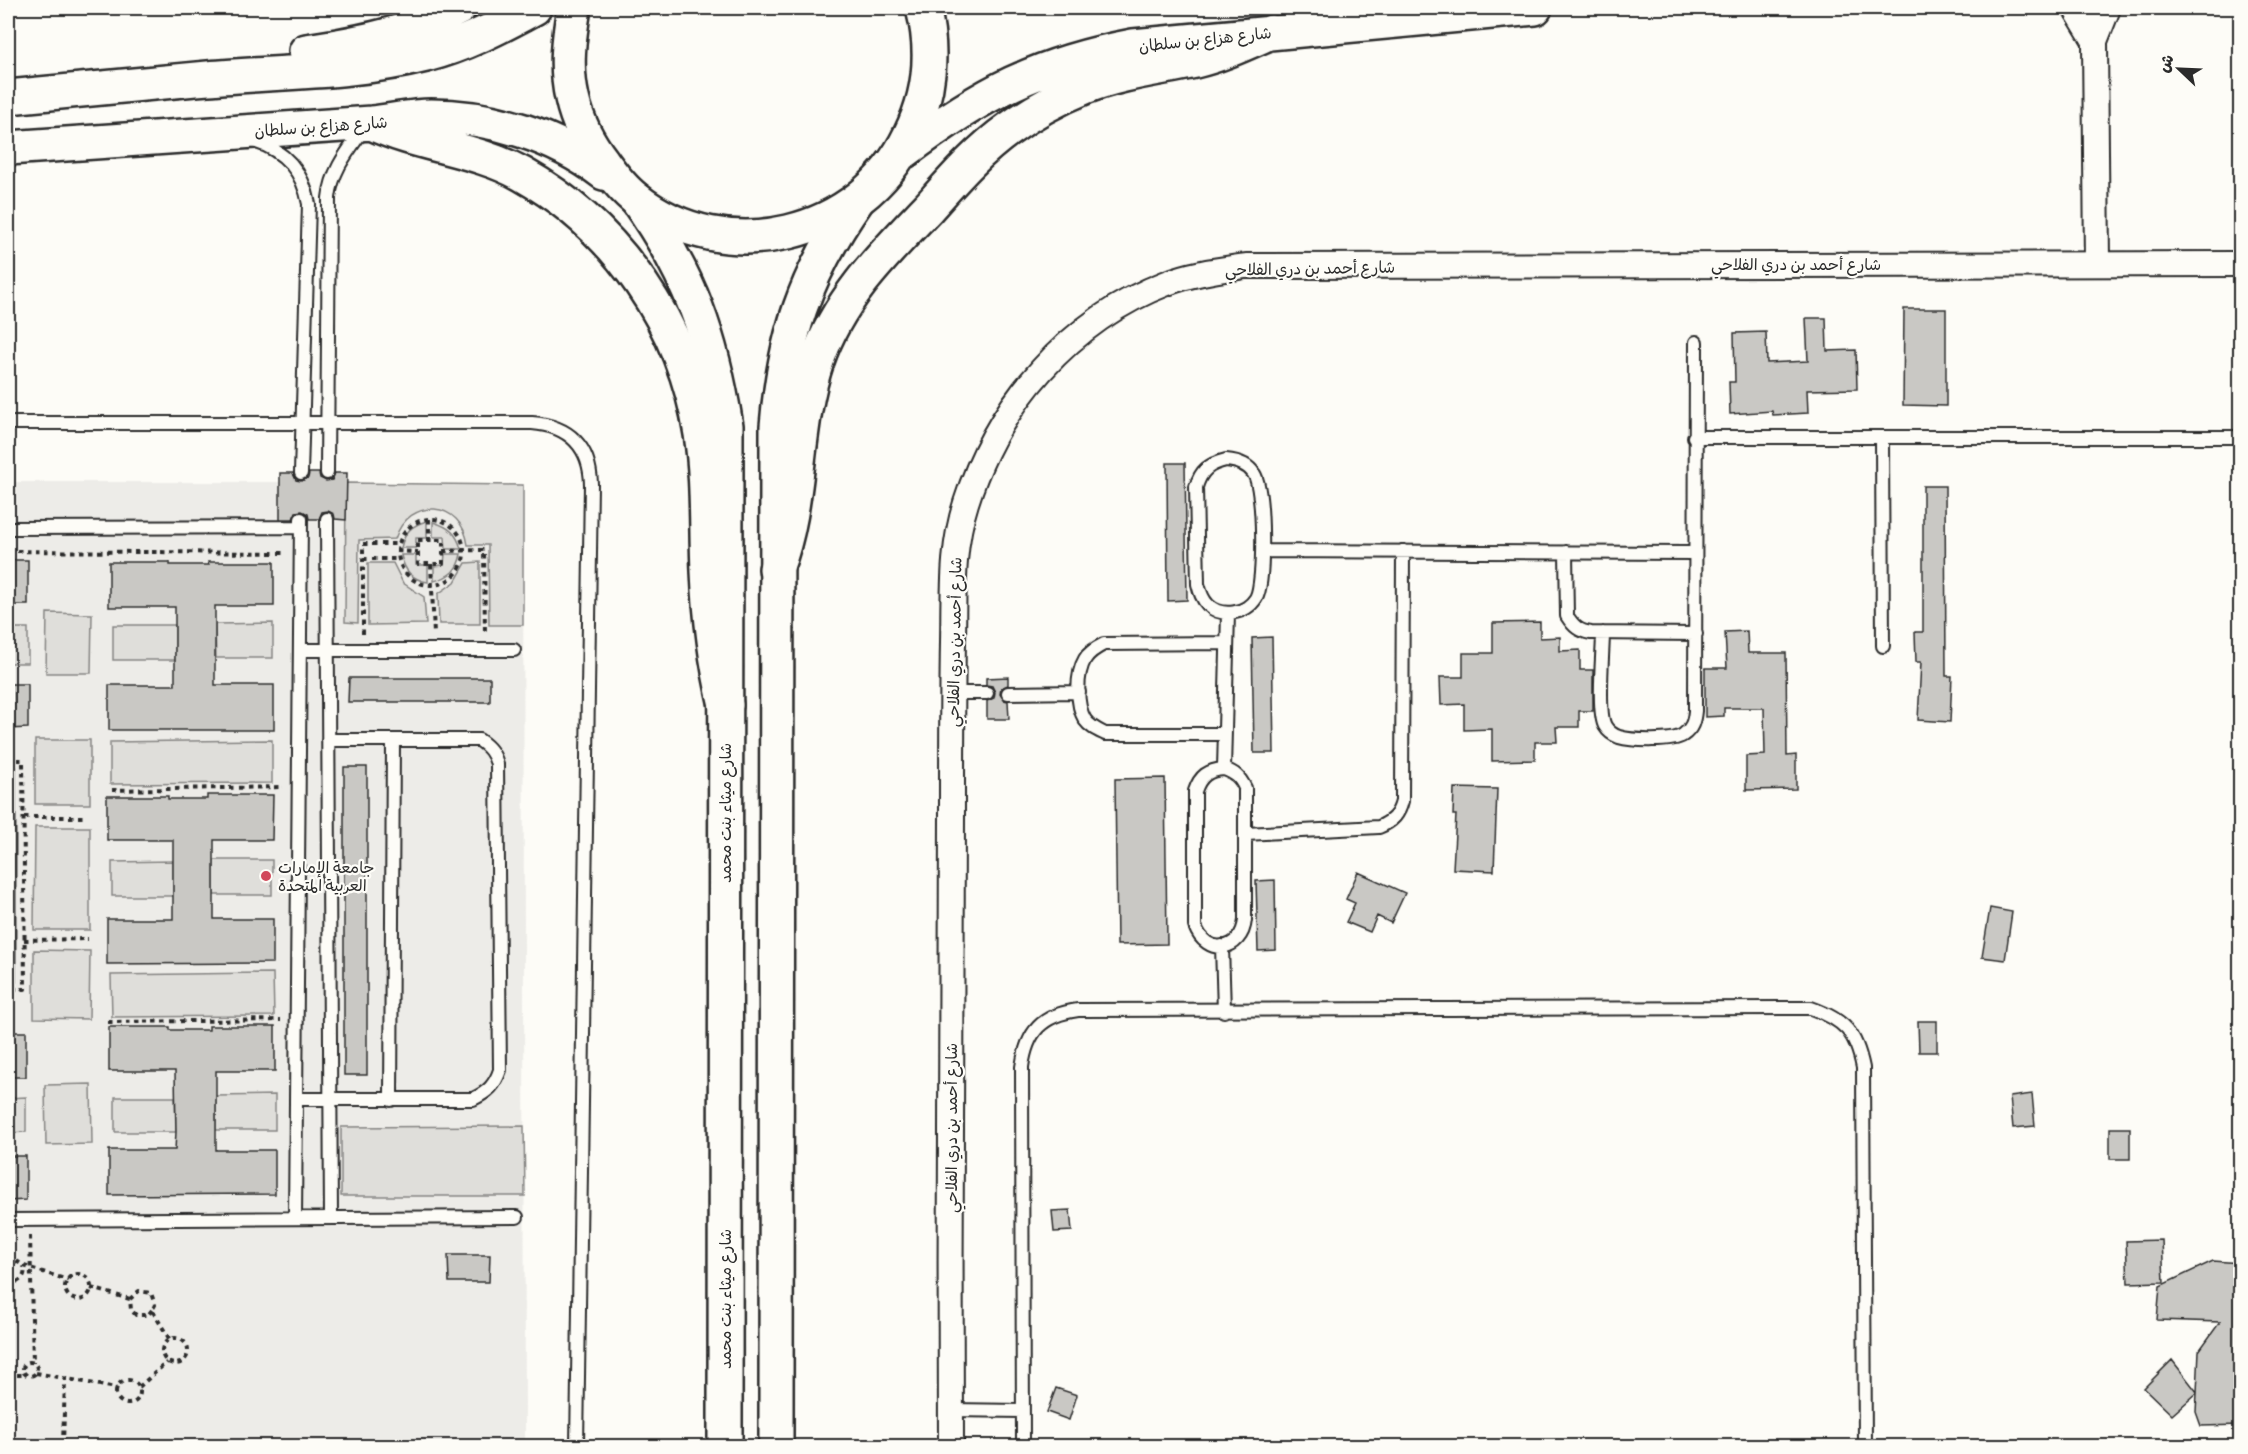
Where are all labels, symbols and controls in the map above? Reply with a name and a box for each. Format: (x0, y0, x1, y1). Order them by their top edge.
street label: شارع هزاع بن سلطان (1138, 23, 1273, 58)
north arrow (2149, 39, 2209, 99)
text: ش (2153, 52, 2179, 76)
street label: شارع هزاع بن سلطان (254, 112, 388, 143)
street label: شارع أحمد بن دري الفلاحي (1711, 255, 1881, 279)
street label: شارع أحمد بن دري الفلاحي (1225, 258, 1395, 284)
street label: شارع أحمد بن دري الفلاحي (944, 557, 970, 727)
street label: شارع ميثاء بنت محمد (716, 743, 737, 883)
place label: جامعة الإمارات العربية المتحدة (278, 858, 374, 896)
marker: جامعة الإمارات العربية المتحدة (259, 869, 273, 883)
street label: شارع أحمد بن دري الفلاحي (942, 1043, 966, 1213)
street label: شارع ميثاء بنت محمد (716, 1229, 737, 1369)

